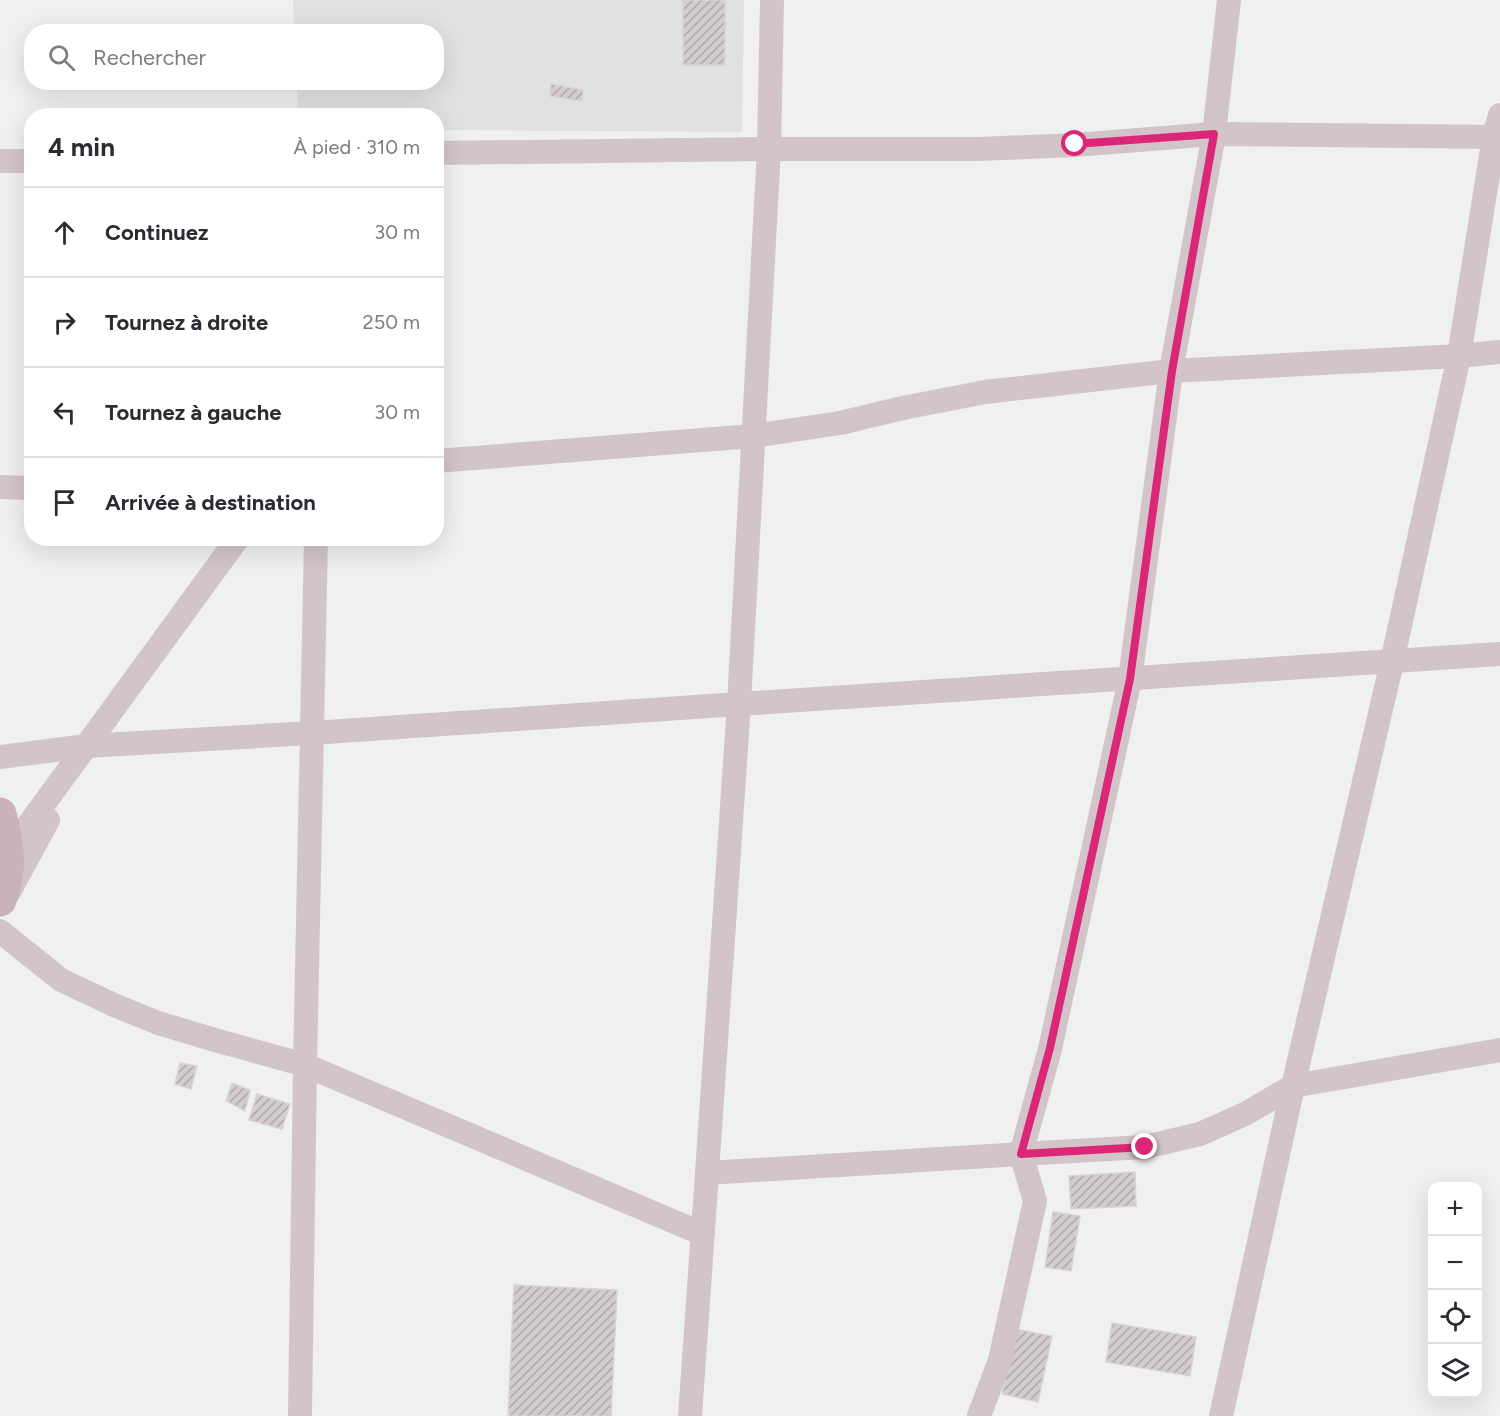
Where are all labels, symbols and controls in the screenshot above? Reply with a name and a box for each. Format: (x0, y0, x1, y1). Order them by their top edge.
search box (24, 24, 444, 90)
icon: search (45, 41, 78, 74)
text: Rechercher (93, 44, 206, 71)
route start (1061, 130, 1087, 156)
text: 4 min (48, 131, 115, 163)
text: À pied · 310 m (294, 135, 420, 159)
icon: ahead (48, 216, 81, 249)
text: Continuez (105, 219, 209, 246)
text: 30 m (374, 220, 420, 244)
icon: right (48, 306, 81, 339)
text: Tournez à droite (105, 309, 268, 336)
text: 250 m (363, 310, 420, 334)
icon: left (48, 396, 81, 429)
text: Tournez à gauche (105, 399, 281, 426)
text: 30 m (374, 400, 420, 424)
icon: arrive (48, 486, 81, 519)
text: Arrivée à destination (105, 489, 316, 516)
route end (1131, 1133, 1157, 1159)
map controls (1428, 1182, 1482, 1398)
button: + (1428, 1182, 1482, 1236)
button: − (1428, 1236, 1482, 1290)
button: locate (1428, 1290, 1482, 1344)
button: layers (1428, 1344, 1482, 1398)

